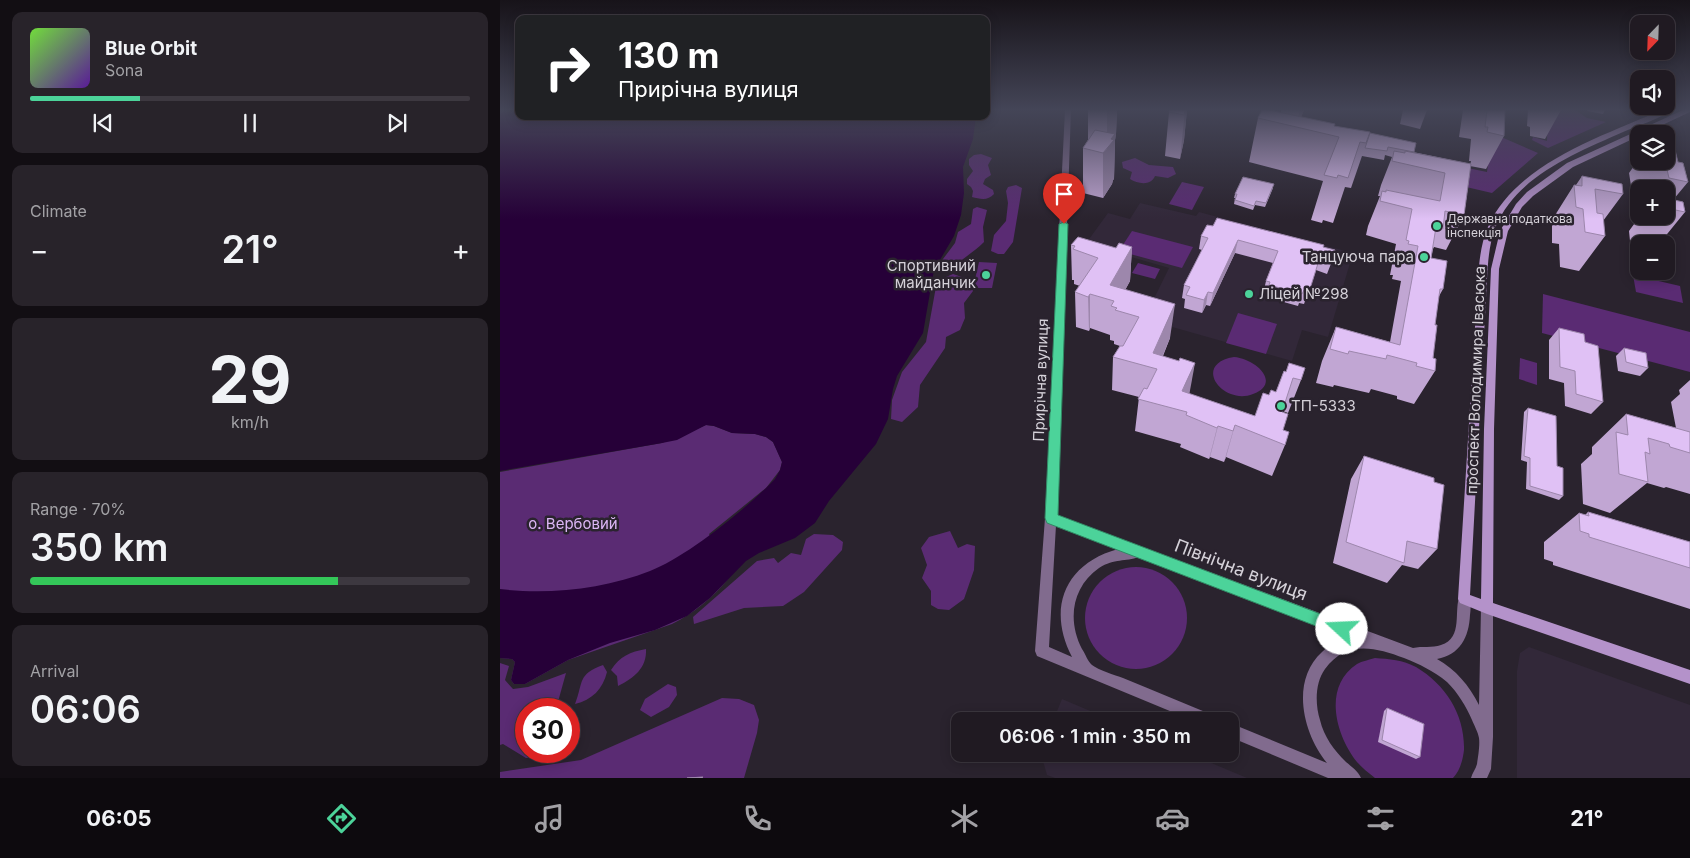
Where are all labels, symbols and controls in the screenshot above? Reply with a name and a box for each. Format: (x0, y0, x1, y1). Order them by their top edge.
north arrow (1630, 15, 1675, 60)
map controls (1630, 15, 1675, 280)
text: 130 m (618, 34, 720, 76)
icon: right (535, 35, 600, 100)
text: Blue Orbit (105, 37, 197, 60)
text: Sona (105, 60, 143, 80)
button: sound (1630, 70, 1675, 115)
text: Прирічна вулиця (618, 76, 799, 102)
icon: previous (89, 109, 117, 137)
icon: pause (236, 109, 264, 137)
icon: next (383, 109, 411, 137)
button: layers (1630, 125, 1675, 170)
pin (1043, 173, 1085, 224)
icon: arrive (1050, 180, 1078, 208)
button: + (1630, 180, 1675, 225)
text: Climate (30, 201, 87, 221)
place label: Державна податкова інспекція (1447, 211, 1573, 240)
marker: Державна податкова інспекція (1431, 220, 1443, 232)
text: 21° (221, 226, 279, 272)
text: − (30, 233, 49, 267)
text: + (451, 233, 470, 267)
button: − (1630, 235, 1675, 280)
place label: Танцуюча пара (1302, 247, 1414, 266)
marker: Танцуюча пара (1418, 251, 1430, 263)
place label: Спортивний майданчик (887, 256, 976, 292)
street label: проспект Володимира Івасюка (1462, 266, 1489, 494)
marker: Спортивний майданчик (980, 269, 992, 281)
place label: Ліцей №298 (1259, 284, 1349, 303)
marker: Ліцей №298 (1243, 288, 1255, 300)
street label: Прирічна вулиця (1029, 318, 1052, 442)
text: 29 (208, 340, 292, 419)
place label: ТП-5333 (1291, 396, 1356, 415)
marker: ТП-5333 (1275, 400, 1287, 412)
text: km/h (231, 412, 269, 432)
text: Range · 70% (30, 499, 126, 519)
park label: о. Вербовий (528, 514, 618, 533)
text: 350 km (30, 524, 169, 570)
street label: Північна вулиця (1172, 535, 1310, 604)
position arrow (1315, 602, 1367, 654)
text: Arrival (30, 661, 79, 681)
text: 06:06 (30, 686, 141, 732)
speed limit sign: 30 (515, 698, 580, 763)
text: 06:06 · 1 min · 350 m (999, 725, 1191, 748)
icon: directions (324, 801, 359, 836)
icon: music (532, 801, 567, 836)
icon: phone (740, 801, 775, 836)
icon: climate (947, 801, 982, 836)
icon: car (1155, 801, 1190, 836)
icon: filters (1363, 801, 1398, 836)
text: 06:05 (86, 805, 152, 831)
text: 21° (1570, 805, 1604, 831)

